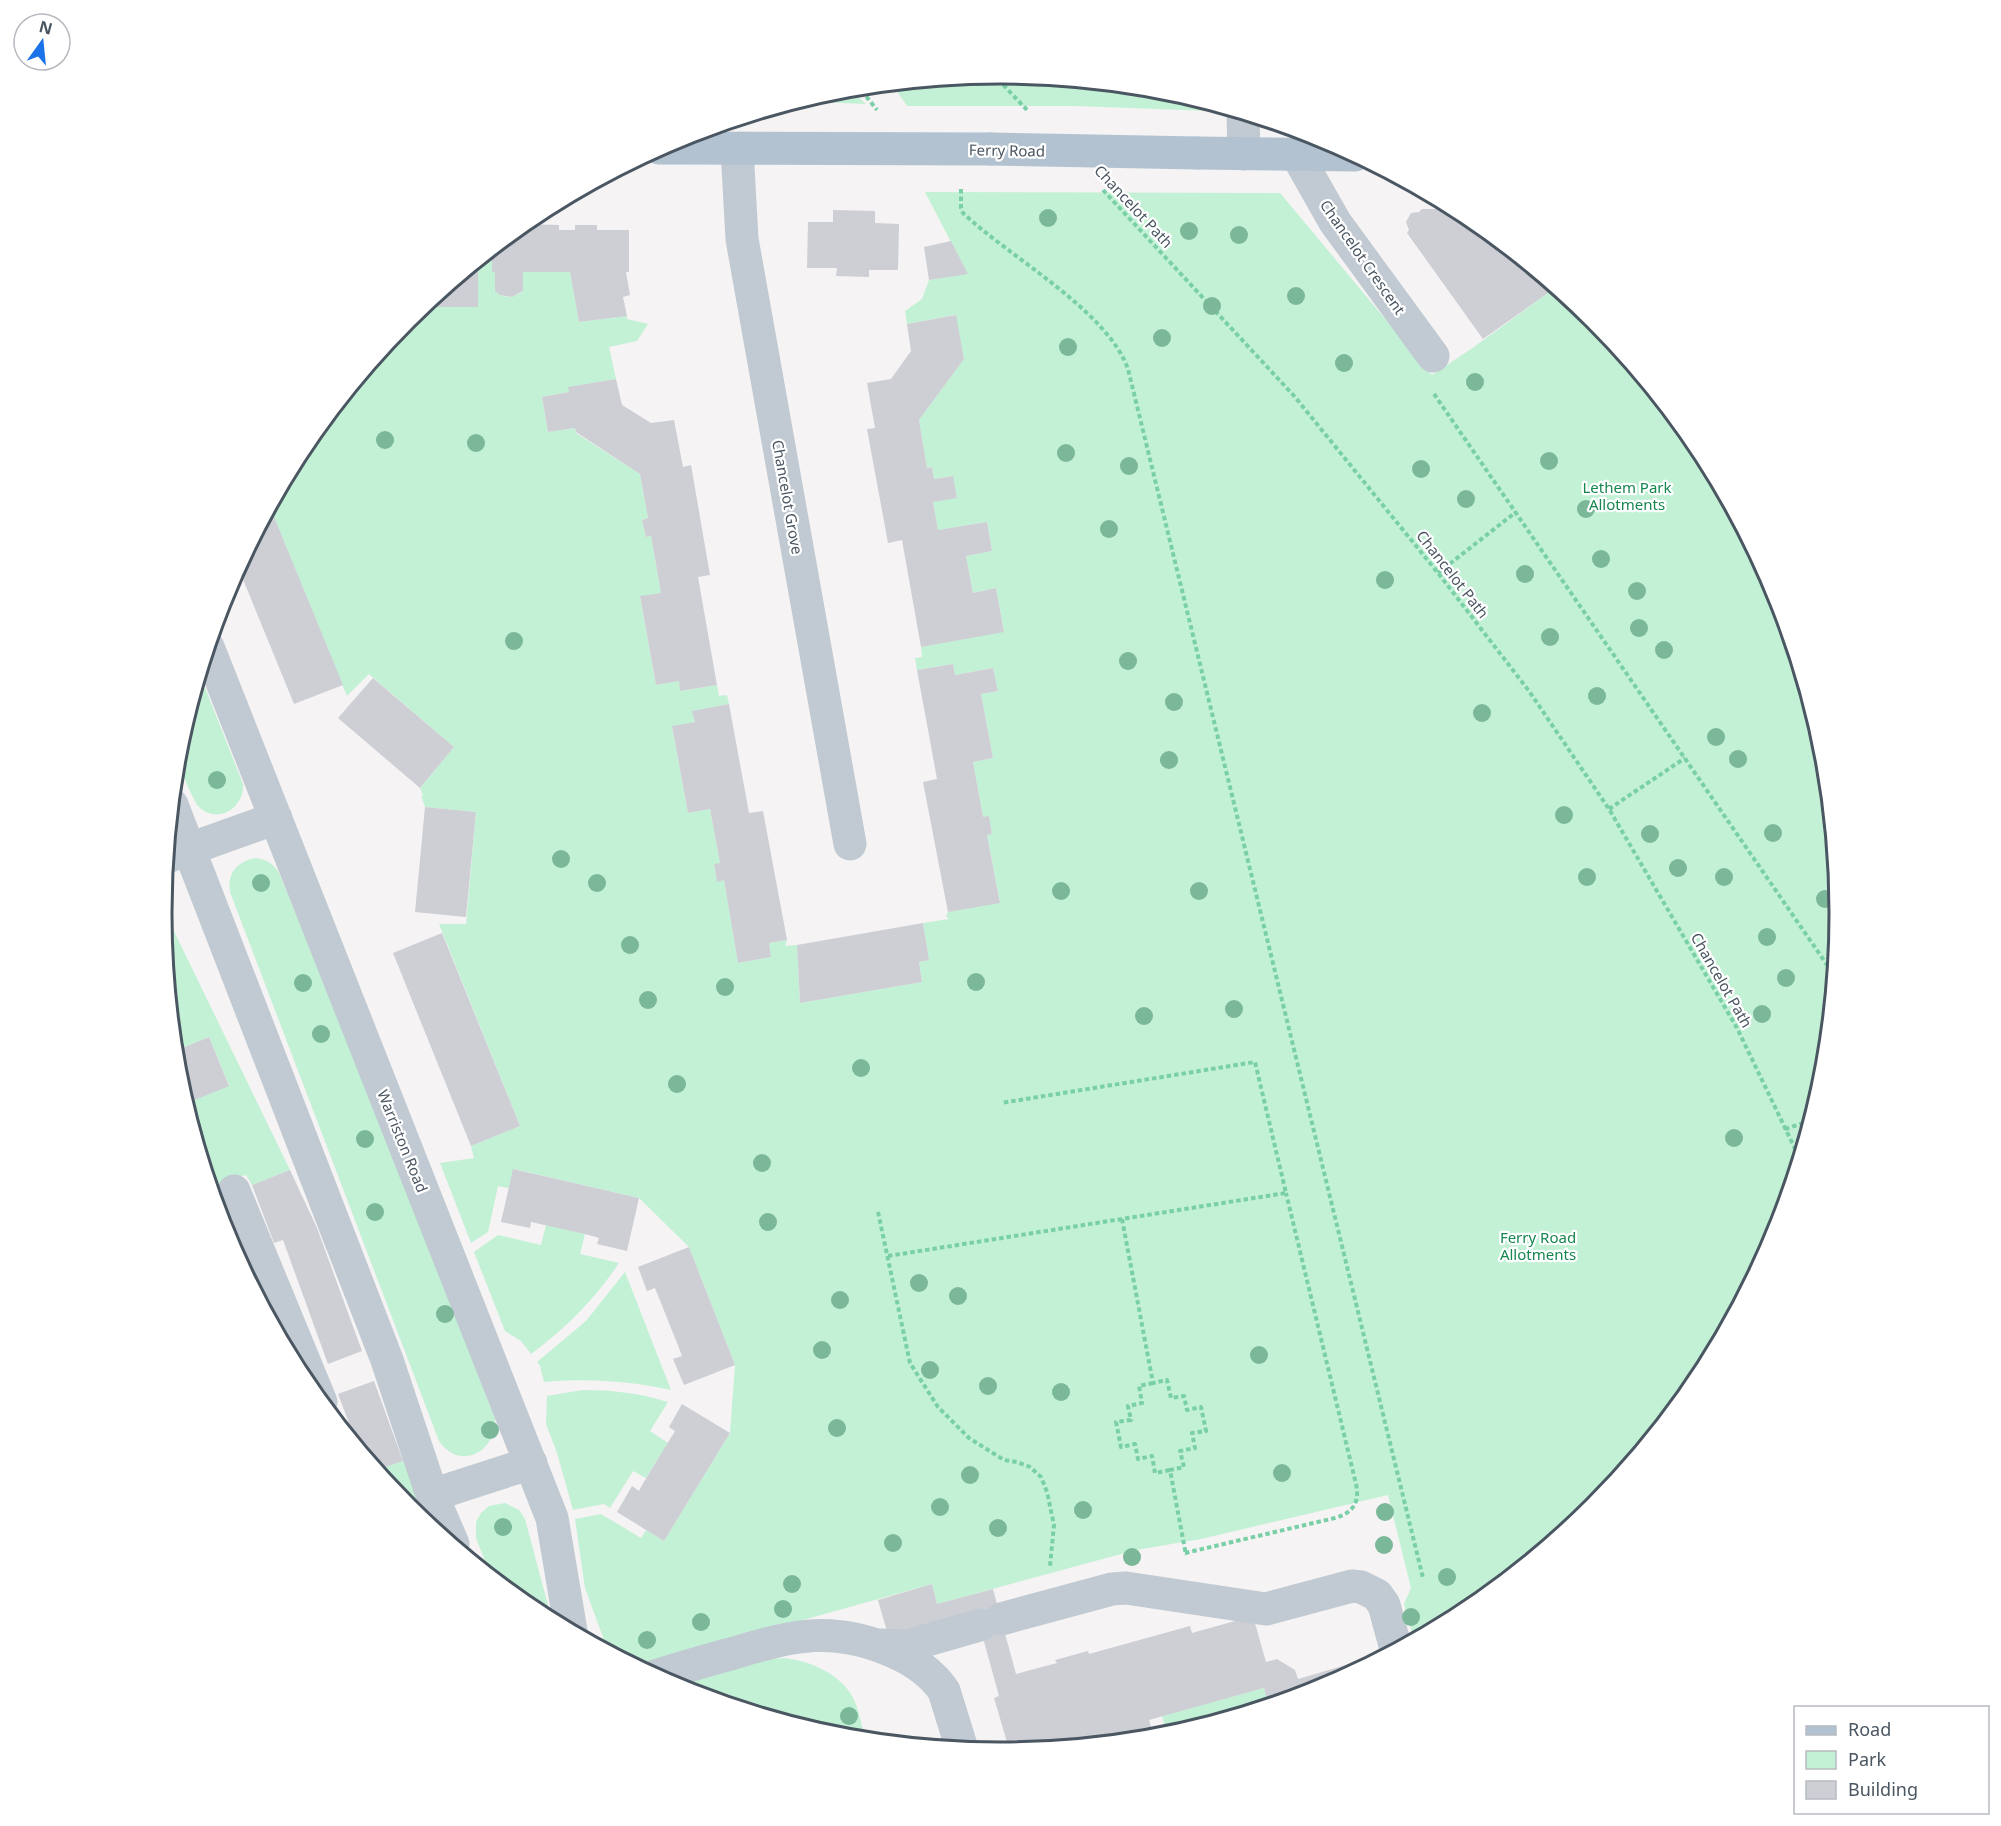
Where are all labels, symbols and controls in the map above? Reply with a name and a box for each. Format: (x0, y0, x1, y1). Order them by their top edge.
north arrow (12, 12, 72, 72)
text: N (37, 15, 55, 40)
street label: Ferry Road (969, 139, 1045, 161)
street label: Chancelot Path (1090, 160, 1178, 252)
street label: Chancelot Crescent (1316, 196, 1410, 319)
street label: Chancelot Grove (768, 438, 808, 556)
park label: Lethem Park Allotments (1582, 477, 1672, 514)
street label: Chancelot Path (1412, 526, 1494, 622)
street label: Chancelot Path (1687, 929, 1757, 1031)
street label: Warriston Road (373, 1087, 433, 1195)
park label: Ferry Road Allotments (1500, 1227, 1576, 1264)
legend (1794, 1706, 1989, 1814)
text: Road (1848, 1717, 1891, 1741)
text: Park (1848, 1747, 1886, 1771)
text: Building (1848, 1777, 1918, 1801)

